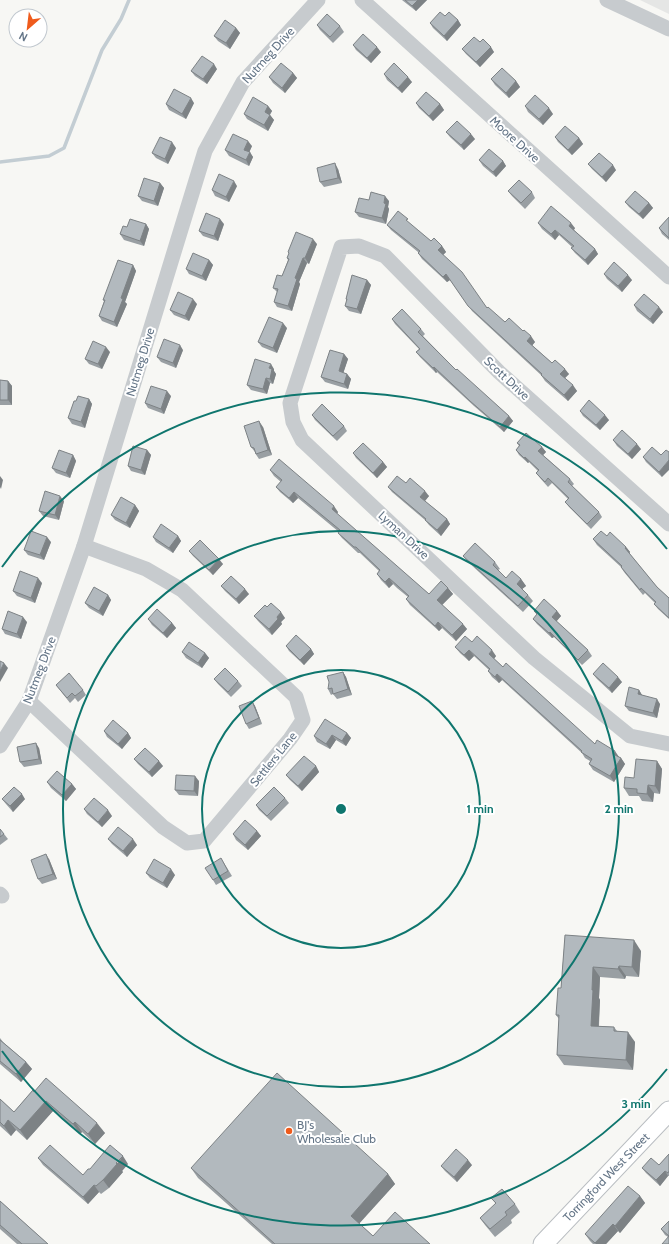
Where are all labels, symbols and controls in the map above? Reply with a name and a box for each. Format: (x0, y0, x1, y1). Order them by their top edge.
north arrow (8, 8, 48, 48)
street label: Nutmeg Drive (239, 24, 297, 86)
text: N (17, 29, 30, 45)
street label: Moore Drive (487, 113, 543, 165)
street label: Nutmeg Drive (122, 326, 158, 398)
street label: Scott Drive (481, 353, 533, 403)
street label: Lyman Drive (376, 508, 432, 562)
street label: Nutmeg Drive (19, 634, 59, 706)
street label: Settlers Lane (246, 729, 300, 789)
text: 1 min (466, 801, 494, 816)
text: 2 min (605, 801, 633, 816)
centre of rings (334, 802, 348, 816)
text: 3 min (621, 1096, 651, 1111)
place label: BJ's Wholesale Club (297, 1117, 376, 1146)
marker: BJ's Wholesale Club (284, 1126, 294, 1136)
street label: Torringford West Street (560, 1129, 652, 1225)

